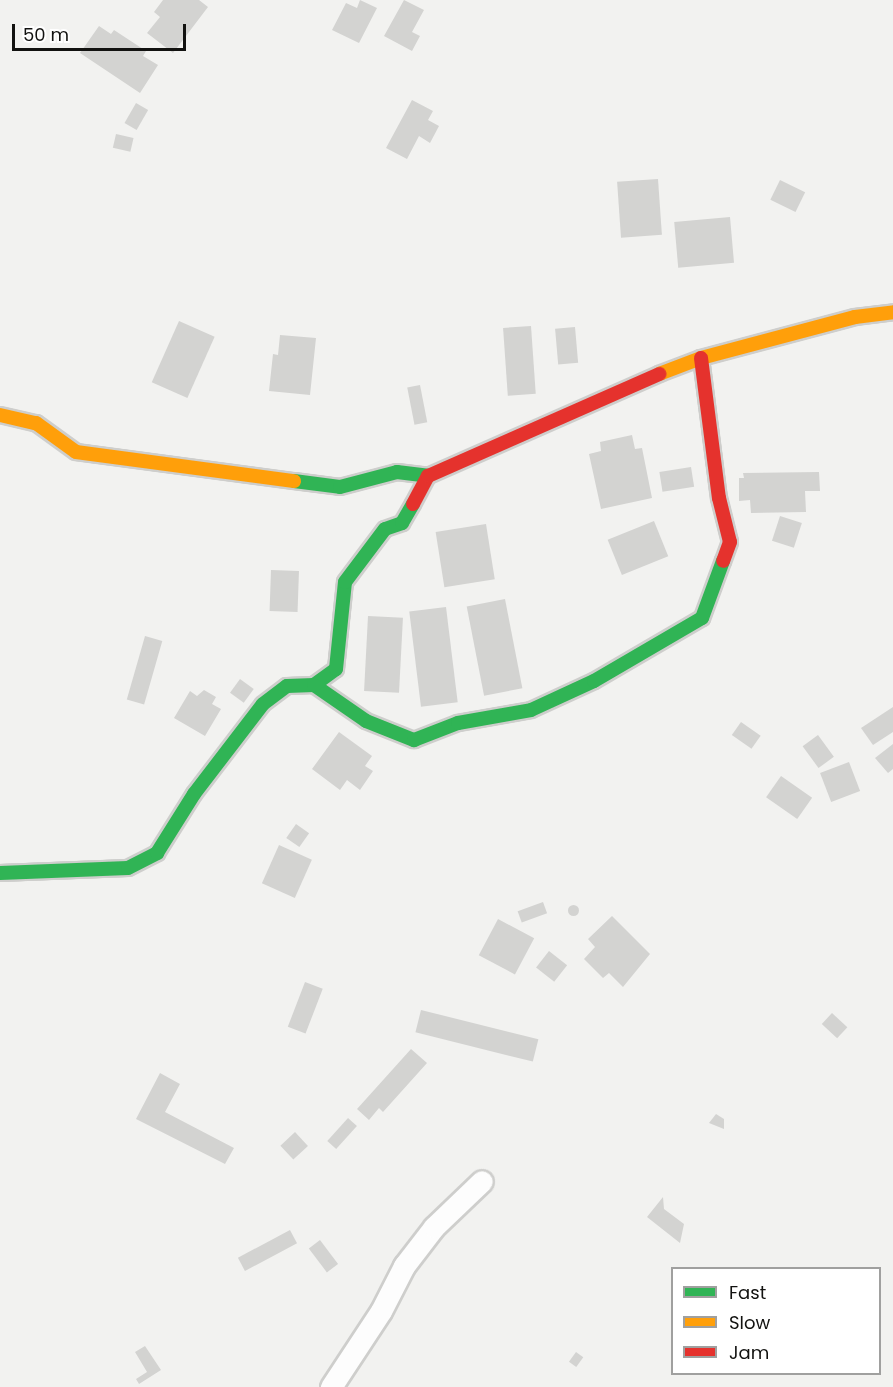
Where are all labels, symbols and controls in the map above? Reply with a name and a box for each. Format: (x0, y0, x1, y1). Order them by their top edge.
scale bar (15, 12, 189, 50)
text: 50 m (23, 22, 69, 47)
legend (671, 1267, 881, 1375)
text: Fast (729, 1280, 766, 1305)
text: Slow (729, 1310, 770, 1335)
text: Jam (729, 1340, 769, 1365)

